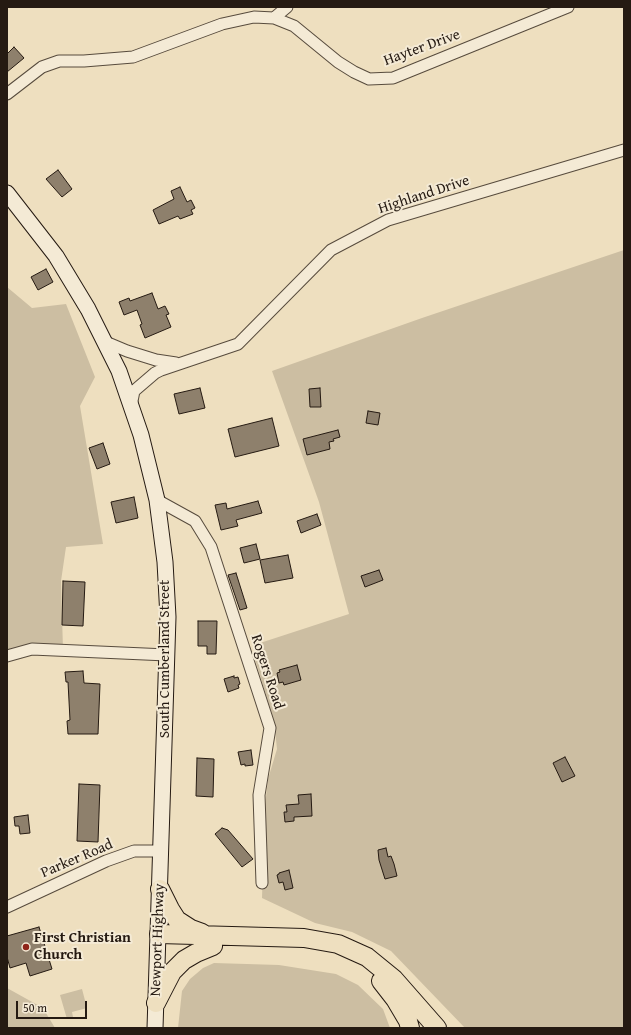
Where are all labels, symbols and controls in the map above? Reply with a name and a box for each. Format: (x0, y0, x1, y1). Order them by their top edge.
street label: Hayter Drive (381, 26, 463, 70)
street label: Highland Drive (376, 172, 472, 218)
street label: South Cumberland Street (156, 580, 174, 738)
street label: Rogers Road (246, 632, 288, 712)
street label: Parker Road (38, 836, 116, 882)
street label: Newport Highway (147, 883, 169, 997)
place label: First Christian Church (34, 929, 131, 964)
marker: First Christian Church (21, 942, 31, 952)
scale bar (18, 993, 89, 1019)
text: 50 m (23, 999, 47, 1016)

